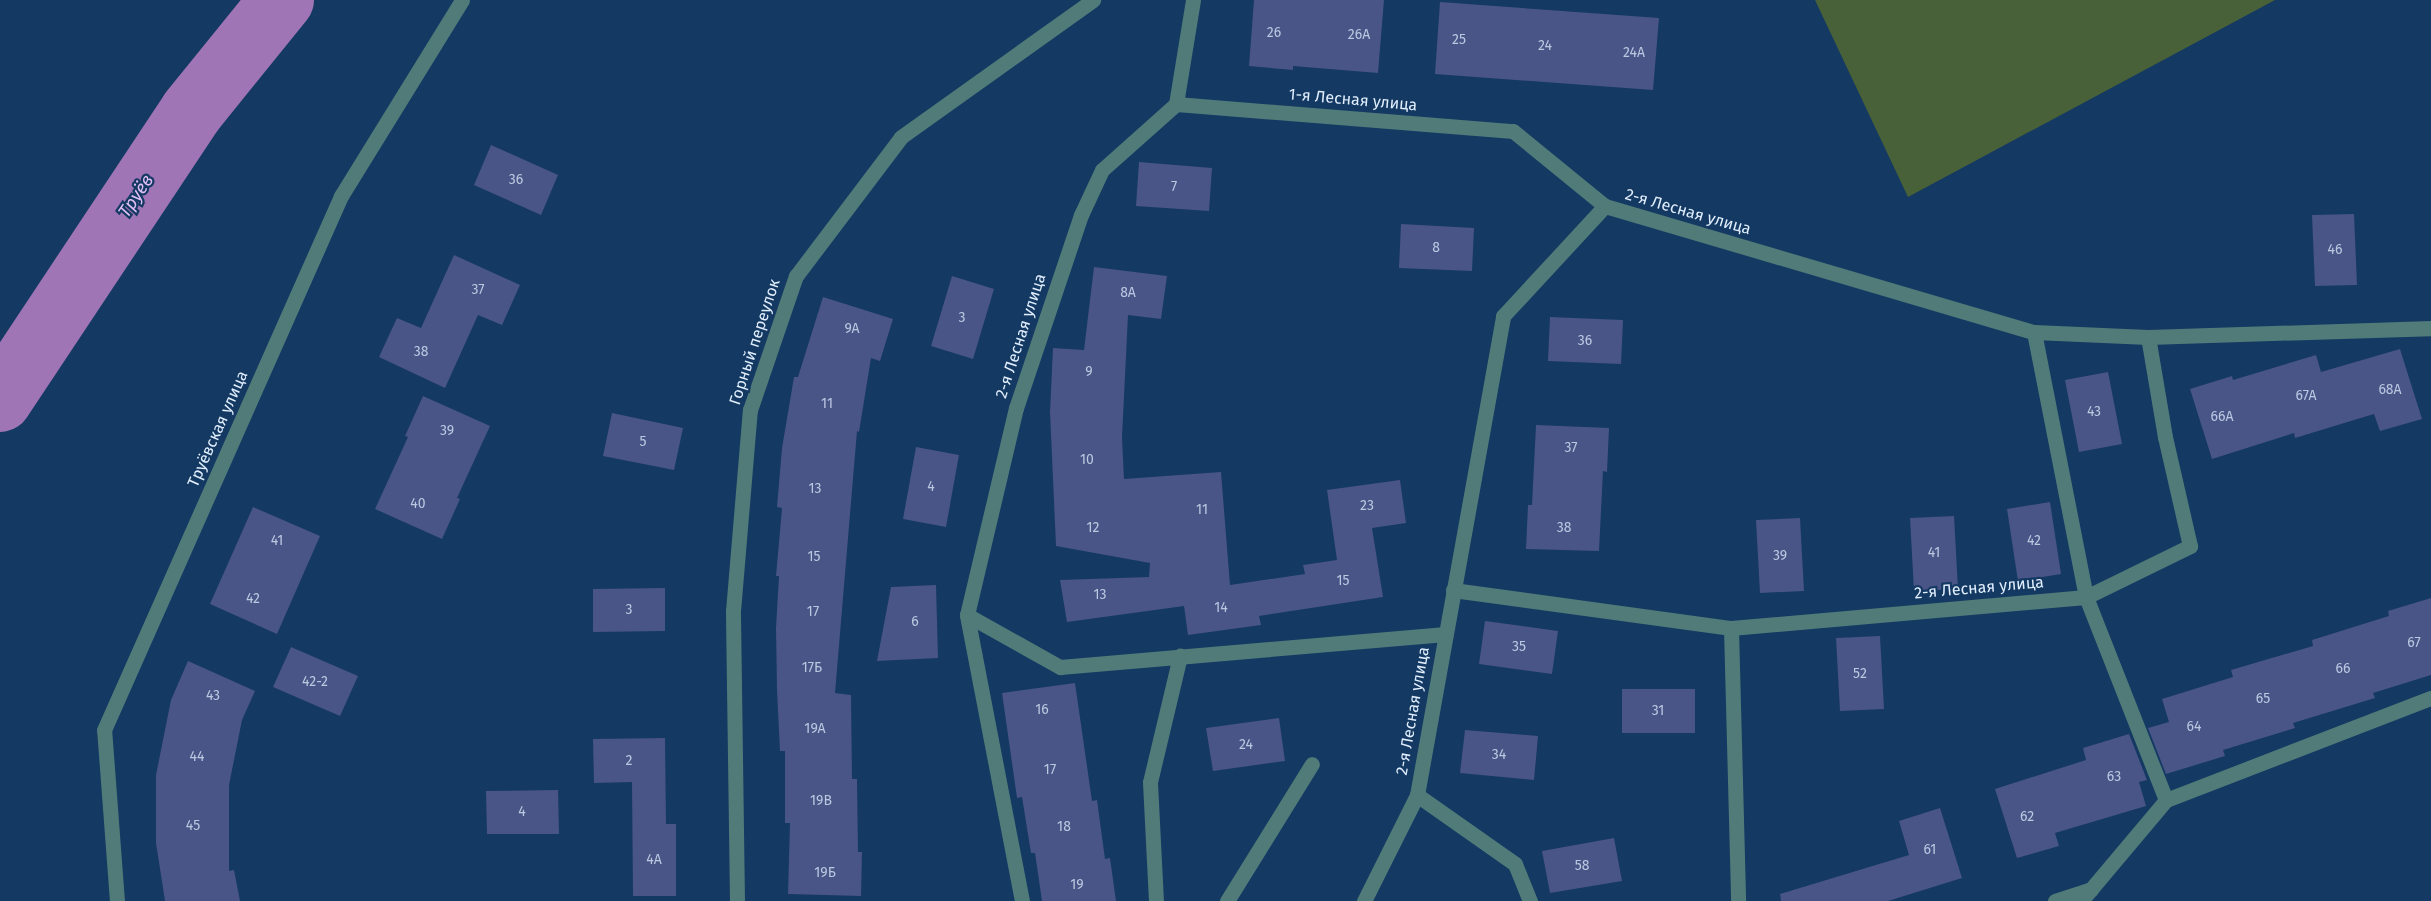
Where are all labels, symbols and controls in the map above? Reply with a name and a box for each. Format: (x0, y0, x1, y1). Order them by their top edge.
house number: 26 (1267, 25, 1281, 41)
house number: 26А (1348, 27, 1370, 43)
house number: 25 (1452, 32, 1466, 48)
house number: 24 (1538, 38, 1552, 54)
house number: 24А (1623, 45, 1645, 61)
street label: 1-я Лесная улица (1288, 85, 1418, 115)
water label: Труёв (114, 170, 158, 222)
house number: 36 (509, 172, 523, 188)
house number: 7 (1171, 179, 1177, 195)
street label: 2-я Лесная улица (1623, 185, 1753, 239)
house number: 8 (1432, 240, 1440, 256)
house number: 46 (2328, 242, 2342, 258)
street label: 2-я Лесная улица (992, 271, 1050, 401)
street label: Горный переулок (726, 277, 784, 407)
house number: 37 (471, 282, 485, 298)
house number: 8А (1120, 285, 1136, 301)
house number: 3 (959, 310, 965, 326)
house number: 9А (844, 321, 860, 337)
house number: 36 (1578, 333, 1592, 349)
house number: 38 (414, 344, 428, 360)
house number: 9 (1085, 364, 1093, 380)
street label: Труёвская улица (184, 368, 252, 490)
house number: 68А (2378, 382, 2402, 398)
house number: 67А (2296, 388, 2316, 404)
house number: 11 (821, 396, 833, 412)
house number: 43 (2087, 404, 2101, 420)
house number: 66А (2211, 409, 2233, 425)
house number: 39 (440, 423, 454, 439)
house number: 5 (639, 434, 647, 450)
house number: 37 (1564, 440, 1578, 456)
house number: 10 (1080, 452, 1094, 468)
house number: 4 (927, 479, 935, 495)
house number: 13 (808, 481, 822, 497)
house number: 40 (410, 496, 426, 512)
house number: 23 (1360, 498, 1374, 514)
house number: 11 (1196, 502, 1208, 518)
house number: 12 (1087, 520, 1099, 536)
house number: 38 (1557, 520, 1571, 536)
house number: 41 (271, 533, 283, 549)
house number: 42 (2027, 533, 2041, 549)
house number: 41 (1928, 545, 1940, 561)
house number: 39 (1773, 548, 1787, 564)
house number: 15 (807, 549, 821, 565)
house number: 15 (1336, 573, 1350, 589)
street label: 2-я Лесная улица (1913, 573, 2045, 603)
house number: 13 (1093, 587, 1107, 603)
house number: 42 (246, 591, 260, 607)
house number: 14 (1214, 600, 1228, 616)
house number: 3 (626, 602, 632, 618)
house number: 17 (807, 604, 819, 620)
house number: 6 (911, 614, 919, 630)
house number: 67 (2407, 635, 2421, 651)
house number: 35 (1512, 639, 1526, 655)
street label: 2-я Лесная улица (1392, 645, 1434, 777)
house number: 17Б (802, 660, 822, 676)
house number: 66 (2336, 661, 2350, 677)
house number: 52 (1853, 666, 1867, 682)
house number: 42-2 (302, 674, 328, 690)
house number: 43 (206, 688, 220, 704)
house number: 65 (2256, 691, 2270, 707)
house number: 16 (1035, 702, 1049, 718)
house number: 31 (1652, 703, 1664, 719)
house number: 64 (2187, 719, 2201, 735)
house number: 19А (804, 721, 826, 737)
house number: 24 (1239, 737, 1253, 753)
house number: 34 (1492, 747, 1506, 763)
house number: 44 (190, 749, 204, 765)
house number: 2 (626, 753, 632, 769)
house number: 17 (1044, 762, 1056, 778)
house number: 63 (2107, 769, 2121, 785)
house number: 19В (810, 793, 832, 809)
house number: 4 (518, 804, 526, 820)
house number: 62 (2020, 809, 2034, 825)
house number: 45 (186, 818, 200, 834)
house number: 18 (1057, 819, 1071, 835)
house number: 61 (1924, 842, 1936, 858)
house number: 4А (646, 852, 662, 868)
house number: 58 (1575, 858, 1589, 874)
house number: 19Б (814, 865, 836, 881)
house number: 19 (1070, 877, 1084, 893)

